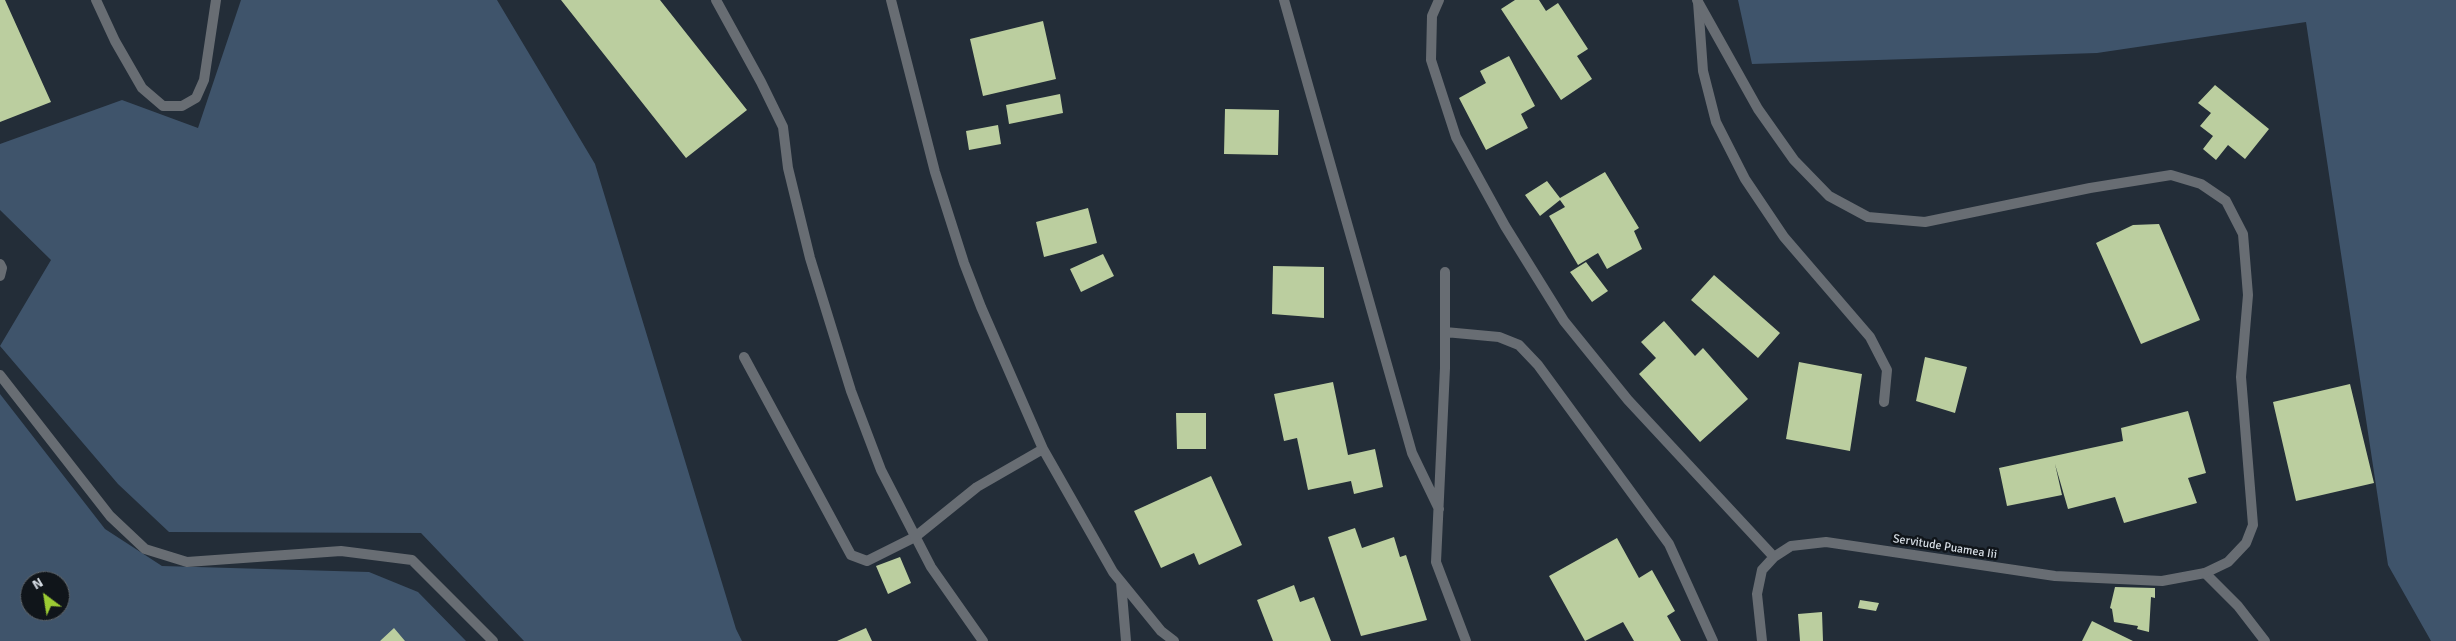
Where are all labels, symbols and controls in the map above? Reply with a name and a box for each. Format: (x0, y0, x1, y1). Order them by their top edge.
street label: Servitude Puamea Iii (1892, 532, 1998, 562)
north arrow (20, 571, 70, 621)
text: N (29, 574, 46, 593)

